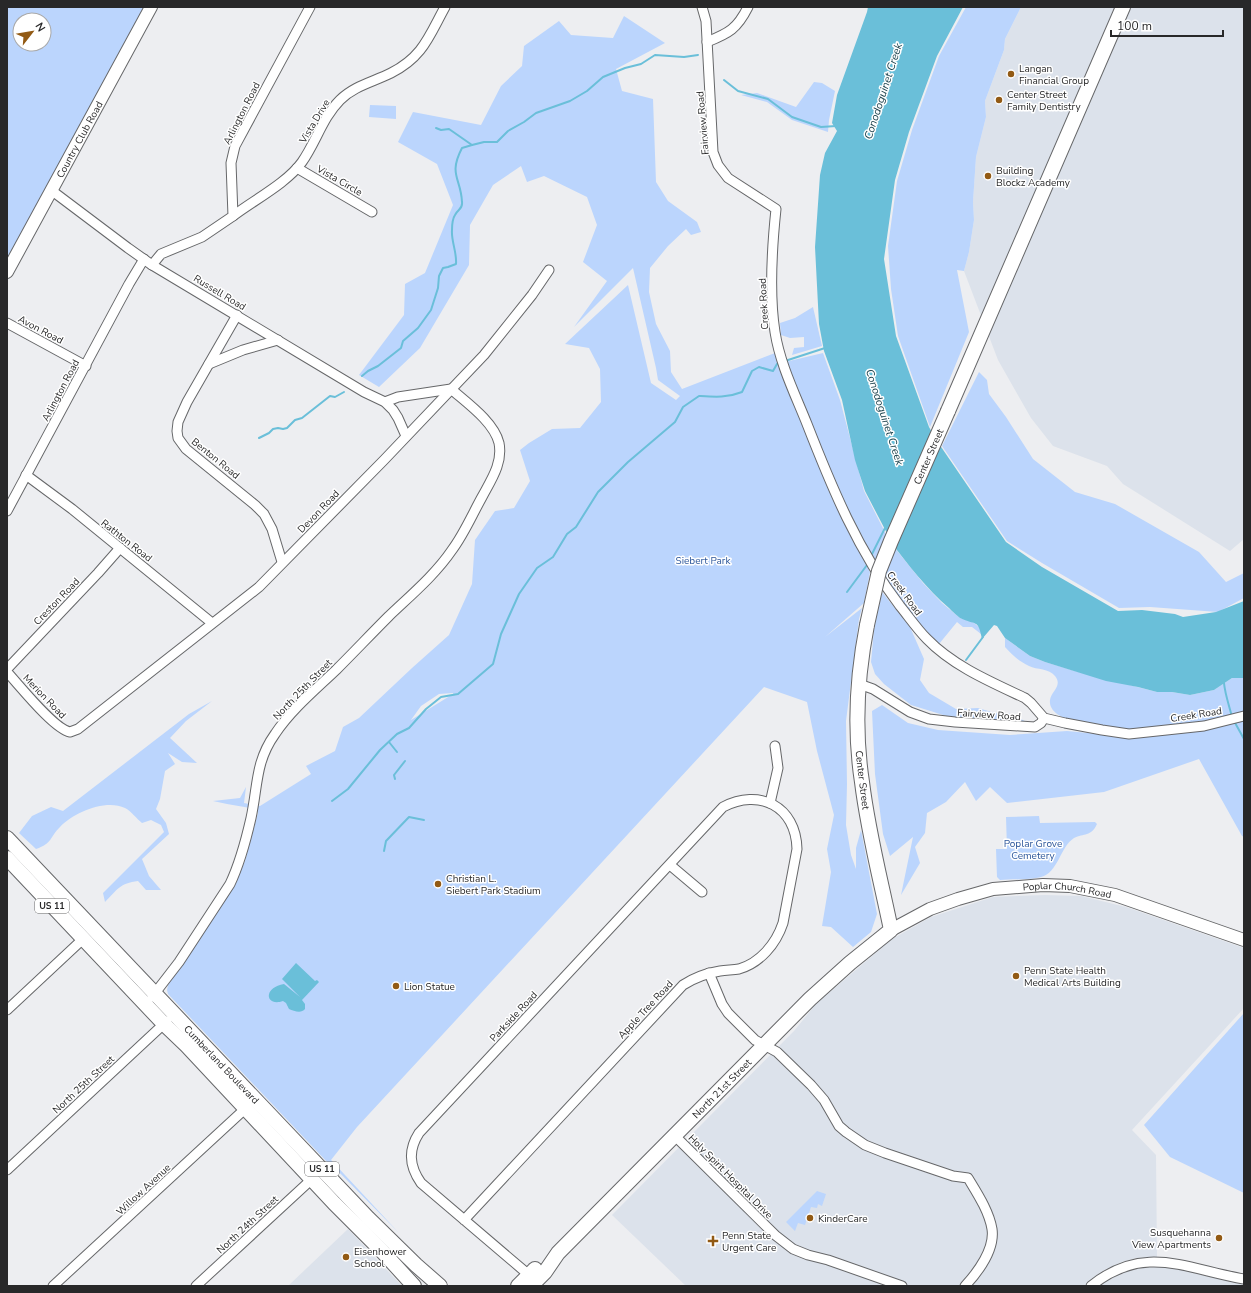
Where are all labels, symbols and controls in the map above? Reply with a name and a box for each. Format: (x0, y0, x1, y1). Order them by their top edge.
north arrow (12, 12, 52, 52)
scale bar (1111, 12, 1223, 38)
text: 100 m (1117, 18, 1152, 34)
text: N (32, 20, 49, 34)
water label: Conodoguinet Creek (861, 41, 906, 141)
place label: Langan Financial Group (1019, 62, 1089, 88)
marker: Langan Financial Group (1006, 69, 1016, 79)
street label: Arlington Road (220, 80, 264, 147)
place label: Center Street Family Dentistry (1007, 88, 1081, 114)
street label: Fairview Road (693, 90, 713, 155)
marker: Center Street Family Dentistry (994, 95, 1004, 105)
street label: Vista Drive (296, 97, 333, 147)
street label: Country Club Road (53, 99, 107, 181)
street label: Vista Circle (313, 162, 365, 200)
place label: Building Blockz Academy (996, 164, 1071, 190)
marker: Building Blockz Academy (983, 171, 993, 181)
street label: Russell Road (191, 272, 249, 314)
street label: Creek Road (756, 278, 772, 330)
street label: Avon Road (16, 312, 66, 348)
street label: Arlington Road (39, 357, 83, 424)
water label: Conodoguinet Creek (862, 367, 907, 468)
street label: Center Street (911, 426, 948, 487)
street label: Benton Road (188, 435, 243, 483)
street label: Devon Road (295, 487, 343, 536)
street label: Rathton Road (98, 516, 155, 565)
park label: Siebert Park (676, 554, 731, 568)
street label: Creek Road (883, 569, 925, 619)
street label: Creston Road (31, 575, 83, 628)
street label: North 25th Street (270, 656, 336, 723)
street label: Merion Road (19, 671, 69, 722)
street label: Creek Road (1170, 704, 1223, 726)
street label: Fairview Road (957, 706, 1021, 724)
street label: Center Street (851, 750, 873, 811)
park label: Poplar Grove Cemetery (1004, 837, 1062, 863)
place label: Christian L. Siebert Park Stadium (446, 872, 541, 898)
marker: Christian L. Siebert Park Stadium (433, 879, 443, 889)
street label: Poplar Church Road (1022, 879, 1113, 902)
road number: US 11 (35, 899, 69, 913)
place label: Penn State Health Medical Arts Building (1024, 964, 1121, 990)
marker: Penn State Health Medical Arts Building (1011, 971, 1021, 981)
street label: Apple Tree Road (615, 977, 677, 1042)
place label: Lion Statue (404, 980, 455, 994)
marker: Lion Statue (391, 981, 401, 991)
street label: Parkside Road (487, 988, 541, 1045)
street label: Cumberland Boulevard (180, 1022, 262, 1107)
street label: North 25th Street (50, 1052, 118, 1117)
street label: North 21st Street (690, 1056, 755, 1122)
street label: Holy Spirit Hospital Drive (685, 1131, 776, 1222)
street label: Willow Avenue (113, 1161, 174, 1219)
road number: US 11 (305, 1162, 339, 1176)
street label: North 24th Street (214, 1192, 282, 1257)
place label: KinderCare (818, 1212, 868, 1226)
marker: KinderCare (805, 1213, 815, 1223)
place label: Susquehanna View Apartments (1131, 1226, 1211, 1252)
place label: Penn State Urgent Care (722, 1229, 776, 1255)
marker: Susquehanna View Apartments (1214, 1233, 1224, 1243)
marker: Penn State Urgent Care (707, 1235, 719, 1247)
place label: Eisenhower School (354, 1245, 407, 1271)
marker: Eisenhower School (341, 1252, 351, 1262)

